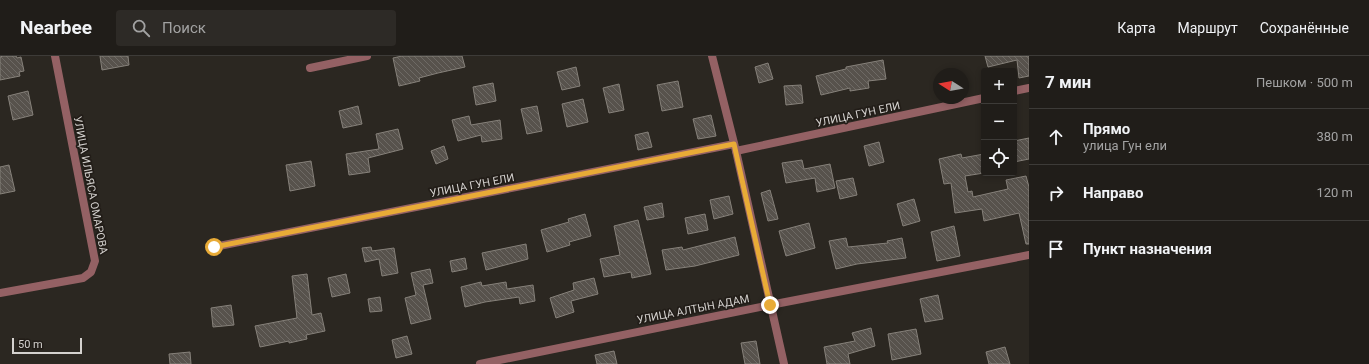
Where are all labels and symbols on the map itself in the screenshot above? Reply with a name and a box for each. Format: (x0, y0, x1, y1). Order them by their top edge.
north arrow (933, 68, 969, 104)
street label: УЛИЦА ГУН ЕЛИ (815, 99, 901, 130)
street label: УЛИЦА ИЛЬЯСА ОМАРОВА (71, 115, 110, 256)
street label: УЛИЦА ГУН ЕЛИ (429, 171, 515, 200)
route start (205, 238, 223, 256)
street label: УЛИЦА АЛТЫН АДАМ (636, 292, 750, 327)
route end (761, 296, 779, 314)
scale bar (12, 336, 82, 355)

